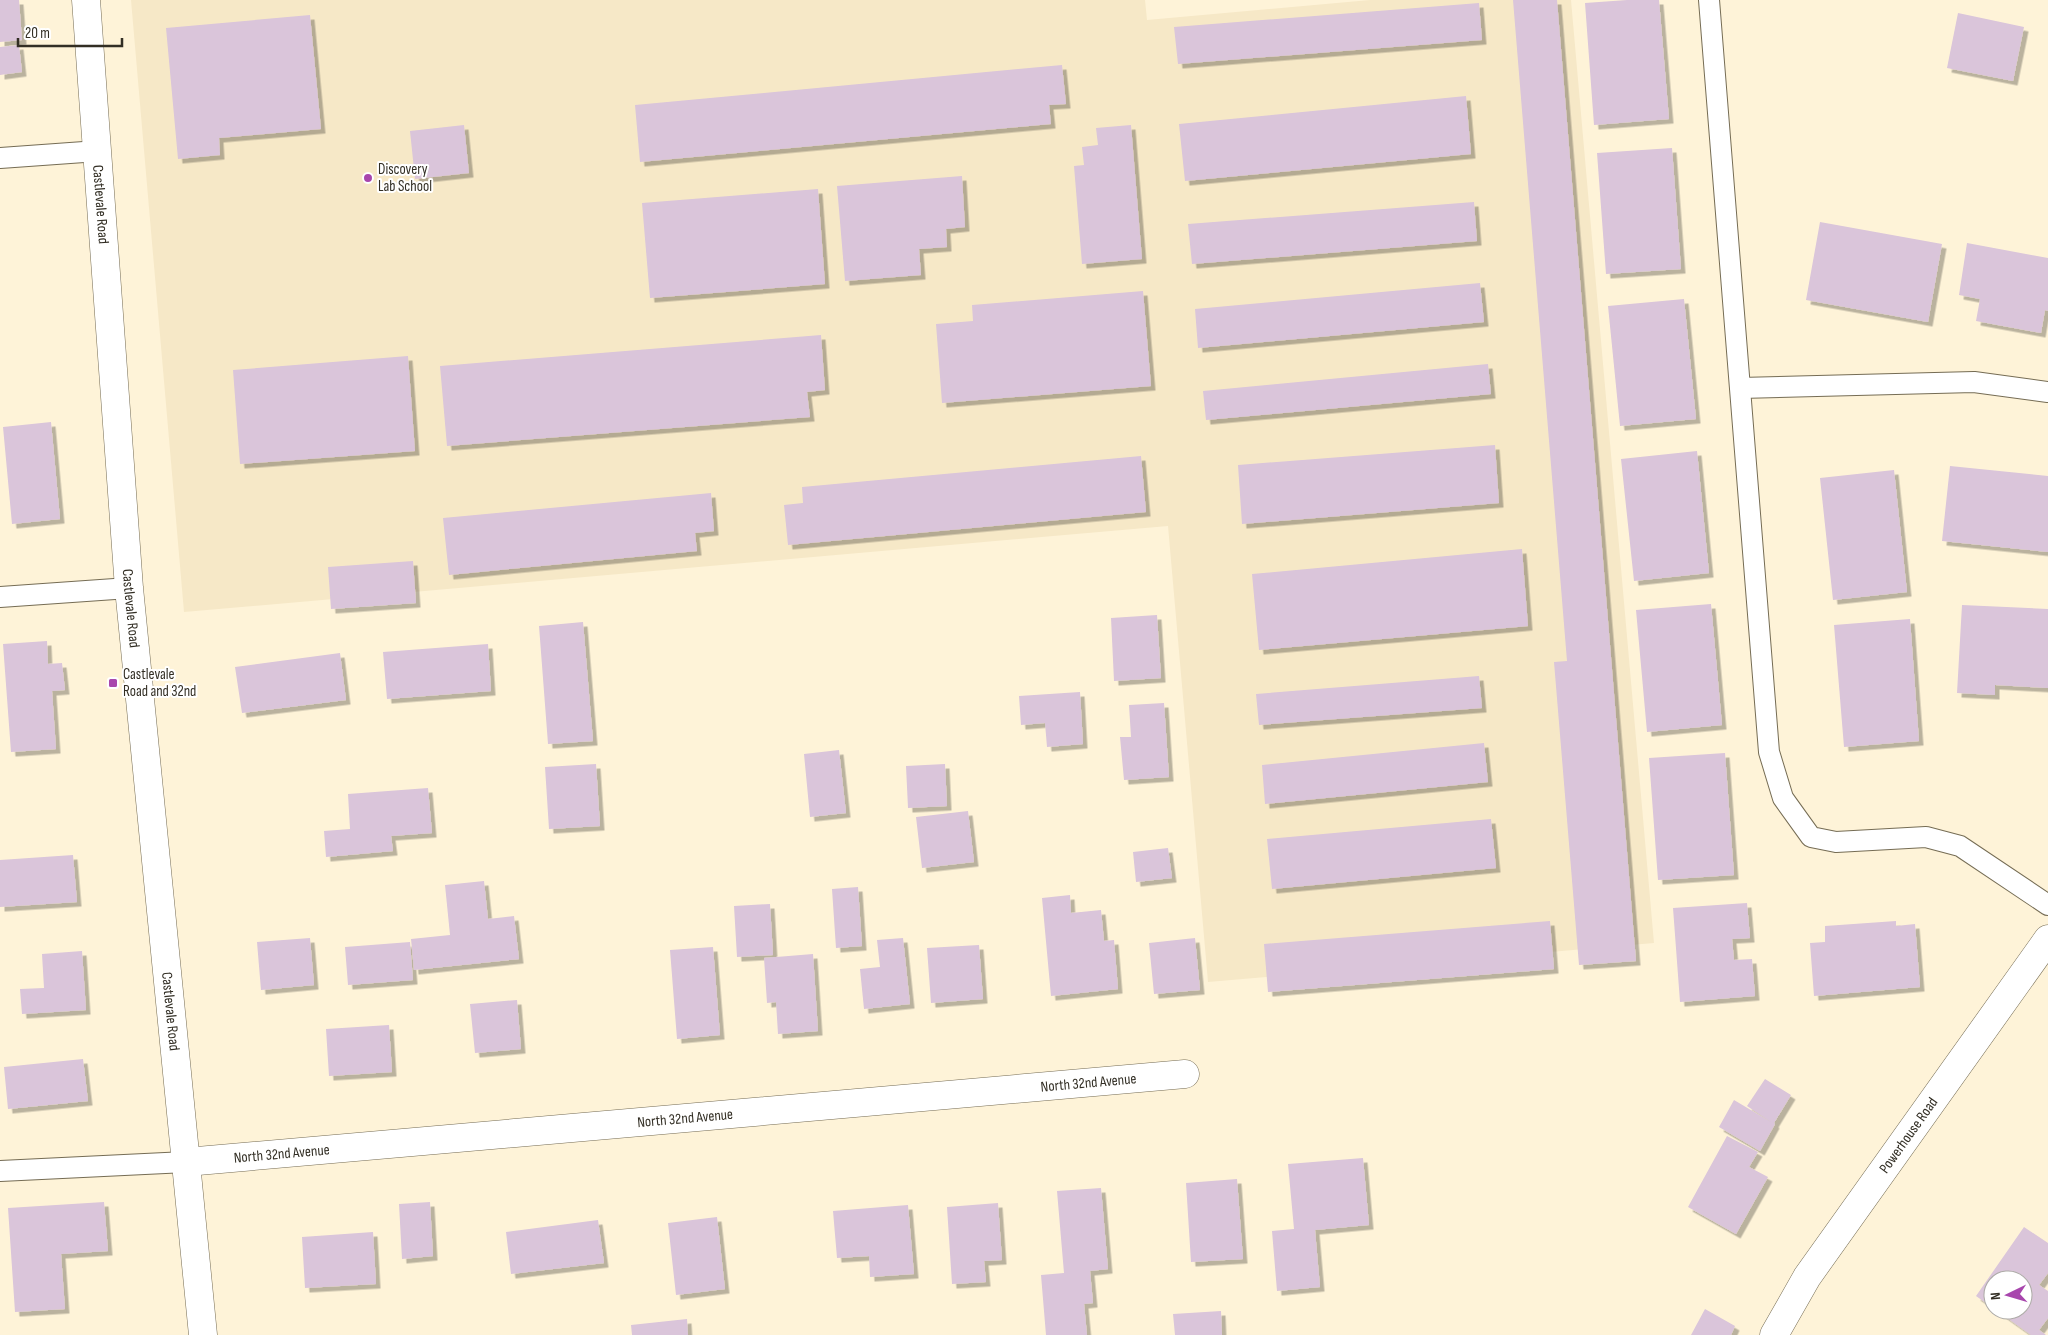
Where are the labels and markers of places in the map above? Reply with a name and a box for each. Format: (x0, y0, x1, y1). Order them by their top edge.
place label: Discovery Lab School (378, 160, 432, 196)
marker: Discovery Lab School (362, 172, 374, 184)
place label: Castlevale Road and 32nd (123, 665, 196, 701)
marker: Castlevale Road and 32nd (107, 677, 119, 689)

